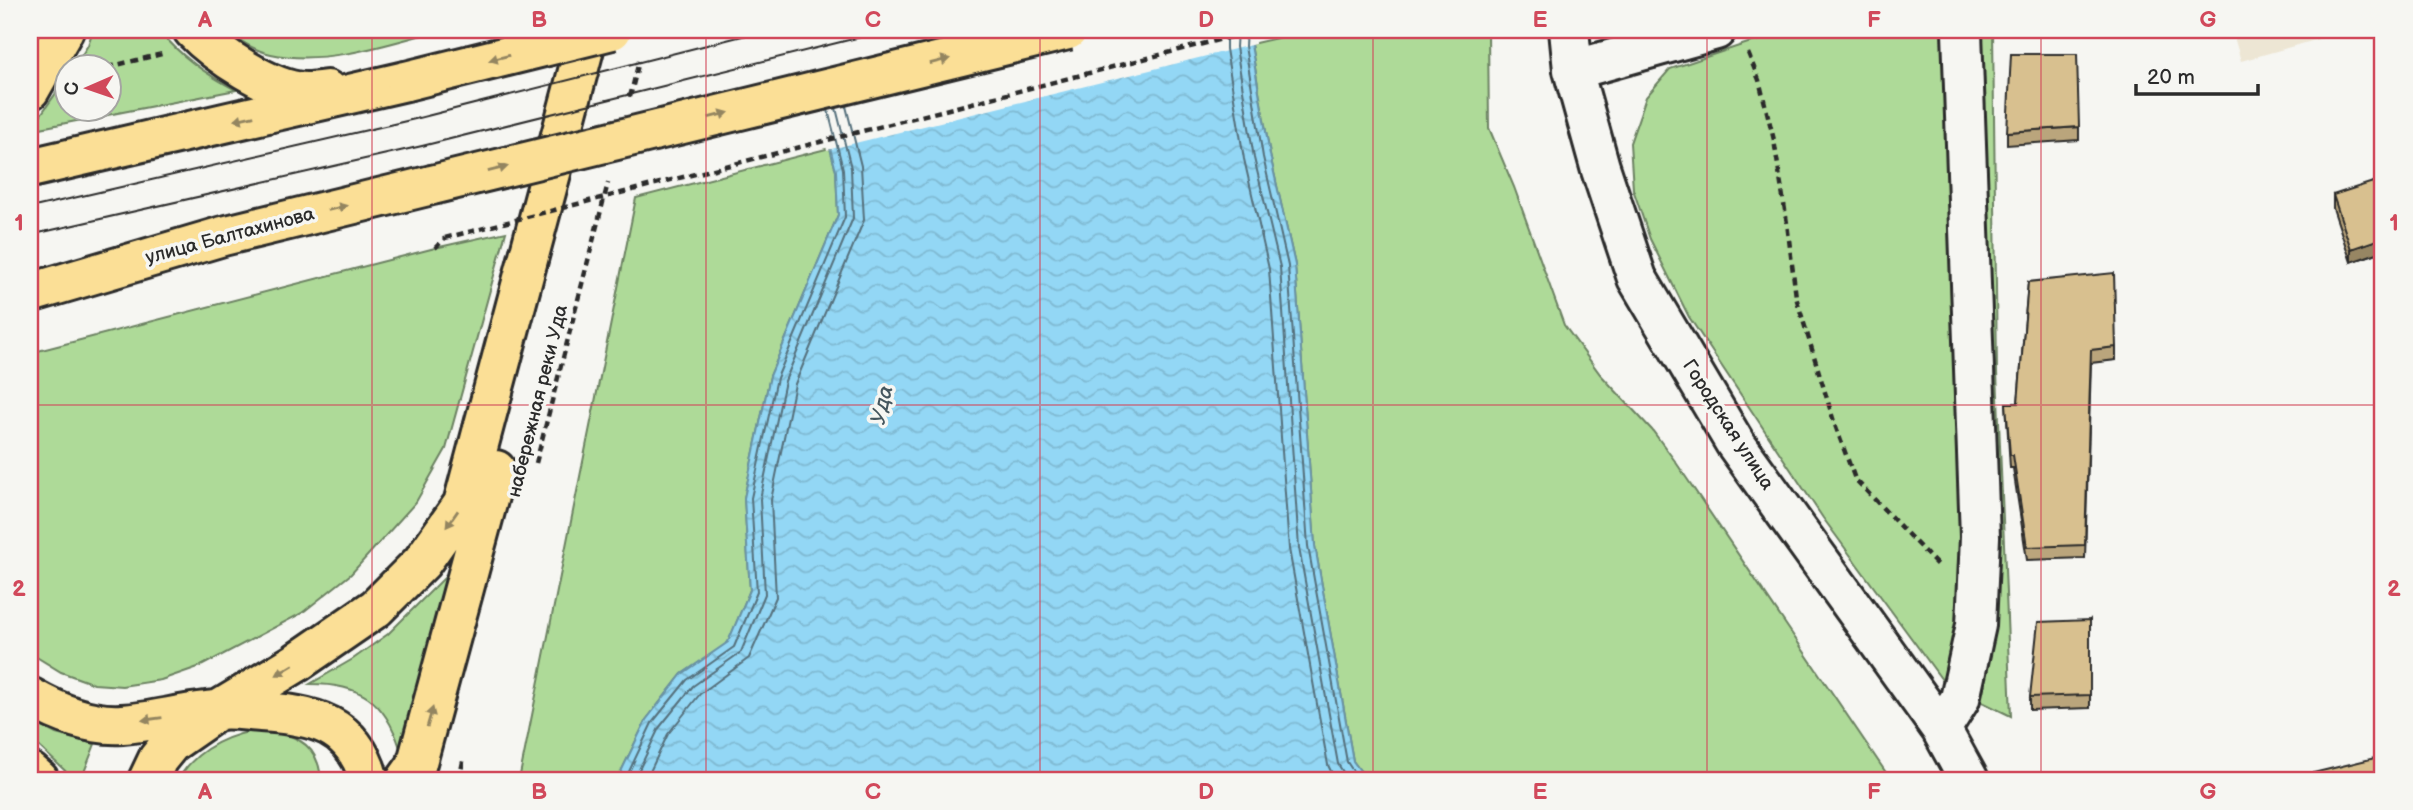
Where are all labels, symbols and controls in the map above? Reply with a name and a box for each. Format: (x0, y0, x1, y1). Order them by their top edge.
text: A (197, 6, 213, 34)
text: B (531, 6, 547, 34)
text: C (865, 6, 881, 34)
text: D (1198, 6, 1214, 34)
text: E (1533, 6, 1548, 34)
text: F (1867, 6, 1881, 34)
text: G (2200, 6, 2217, 34)
north arrow (52, 52, 122, 122)
scale bar (2136, 52, 2259, 96)
one-way arrow (487, 53, 509, 64)
one-way arrow (929, 55, 951, 66)
text: 20 m (2147, 65, 2195, 90)
text: С (61, 82, 84, 96)
one-way arrow (708, 109, 730, 120)
one-way arrow (233, 113, 255, 124)
one-way arrow (487, 163, 509, 174)
street label: улица Балтахинова (143, 202, 317, 270)
one-way arrow (326, 202, 348, 213)
text: 1 (14, 209, 24, 237)
text: 1 (2389, 209, 2399, 237)
street label: набережная реки Уда (503, 302, 573, 500)
street label: Городская улица (1677, 356, 1779, 494)
water label: Уда (865, 383, 899, 427)
one-way arrow (445, 510, 459, 528)
text: 2 (12, 575, 26, 603)
text: 2 (2387, 575, 2401, 603)
one-way arrow (275, 663, 294, 676)
one-way arrow (425, 706, 435, 727)
one-way arrow (141, 714, 163, 725)
text: A (197, 778, 213, 806)
text: B (531, 778, 547, 806)
text: C (865, 778, 881, 806)
text: D (1198, 778, 1214, 806)
text: E (1533, 778, 1548, 806)
text: F (1867, 778, 1881, 806)
text: G (2200, 778, 2217, 806)

